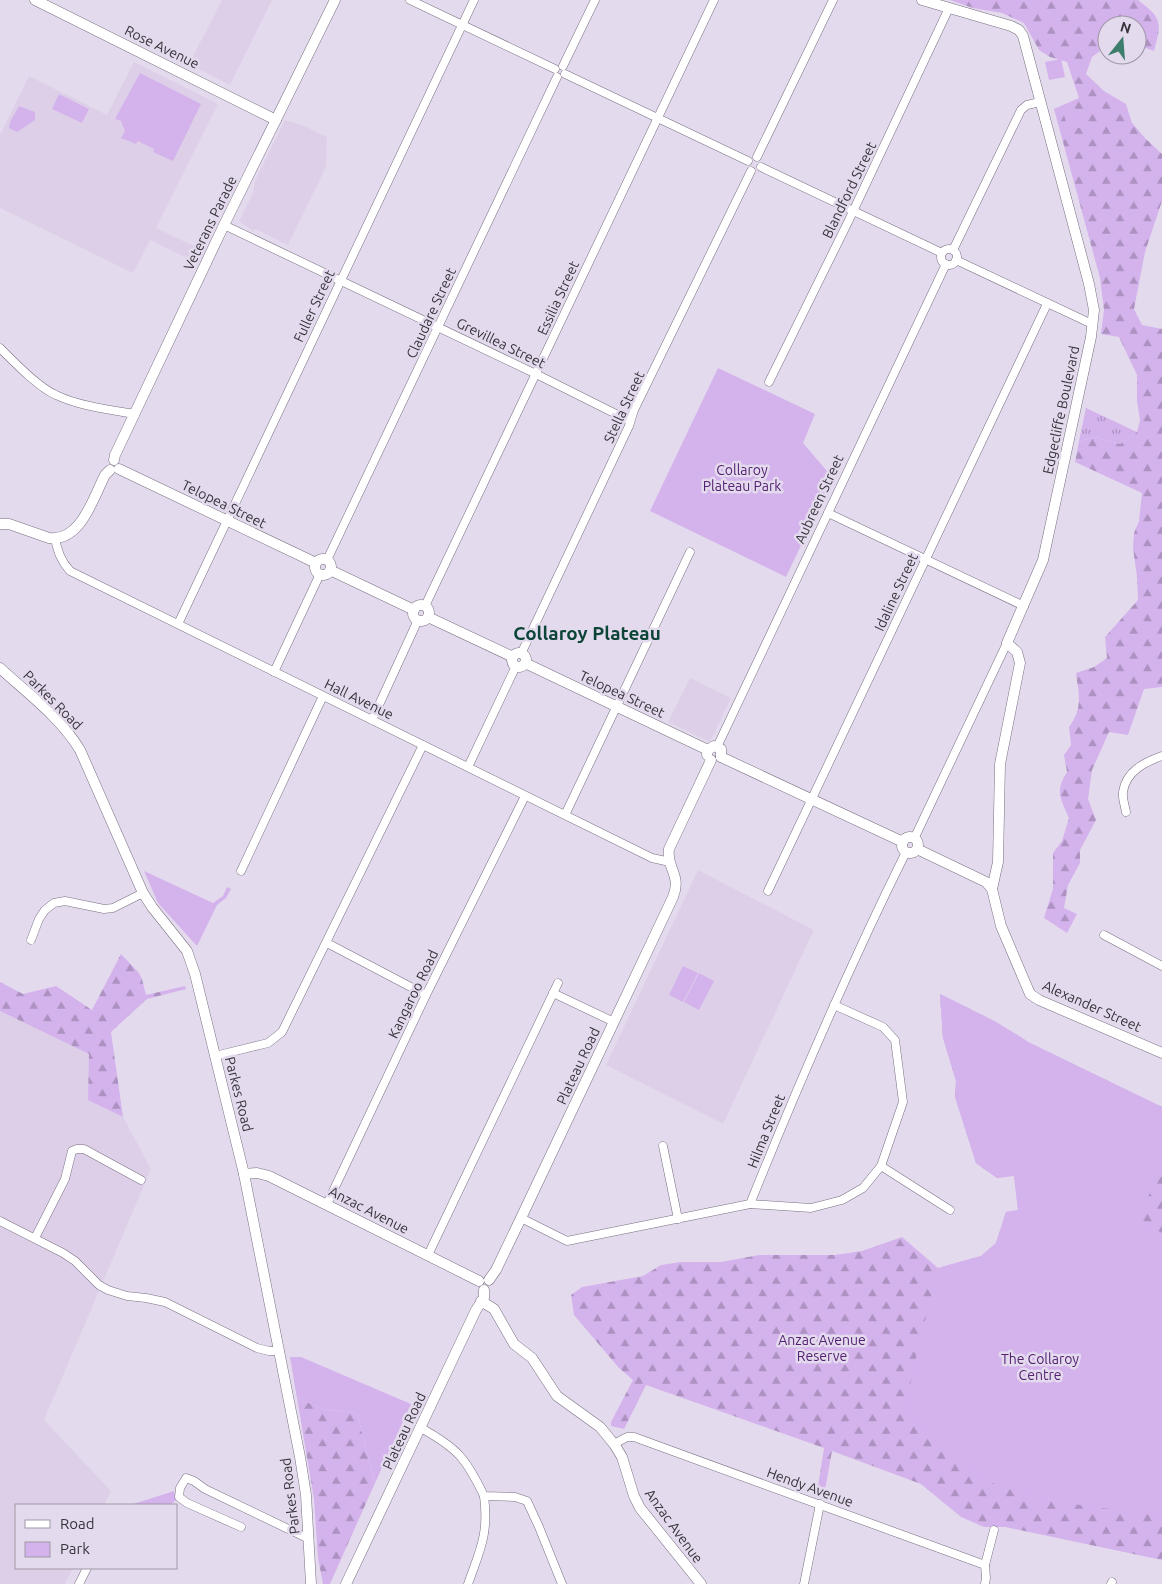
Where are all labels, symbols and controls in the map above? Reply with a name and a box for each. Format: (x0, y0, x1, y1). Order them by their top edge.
north arrow (1097, 15, 1147, 65)
text: N (1118, 18, 1133, 37)
street label: Rose Avenue (122, 22, 202, 72)
street label: Blandford Street (819, 139, 879, 241)
street label: Veterans Parade (180, 173, 240, 273)
street label: Essilia Street (534, 258, 582, 338)
street label: Claudare Street (403, 265, 459, 361)
street label: Fuller Street (290, 267, 338, 345)
street label: Grevillea Street (454, 315, 549, 372)
street label: Edgecliffe Boulevard (1040, 344, 1082, 476)
street label: Stella Street (600, 368, 648, 445)
street label: Aubreen Street (791, 452, 847, 546)
park label: Collaroy Plateau Park (703, 462, 781, 494)
street label: Telopea Street (179, 477, 269, 532)
street label: Idaline Street (871, 550, 921, 633)
district label: Collaroy Plateau (513, 622, 661, 644)
street label: Parkes Road (20, 667, 86, 733)
street label: Telopea Street (577, 667, 668, 721)
street label: Hall Avenue (322, 675, 396, 723)
street label: Kangaroo Road (385, 947, 441, 1041)
street label: Alexander Street (1040, 977, 1144, 1035)
street label: Plateau Road (553, 1025, 603, 1107)
street label: Parkes Road (222, 1055, 256, 1133)
street label: Hilma Street (744, 1091, 788, 1170)
street label: Anzac Avenue (326, 1183, 412, 1237)
park label: Anzac Avenue Reserve (778, 1332, 866, 1364)
park label: The Collaroy Centre (1001, 1351, 1079, 1383)
street label: Plateau Road (379, 1390, 429, 1472)
street label: Parkes Road (277, 1457, 303, 1535)
street label: Hendy Avenue (765, 1464, 855, 1510)
street label: Anzac Avenue (642, 1486, 706, 1566)
legend (15, 1504, 178, 1569)
text: Road (60, 1515, 95, 1532)
text: Park (60, 1540, 90, 1557)

